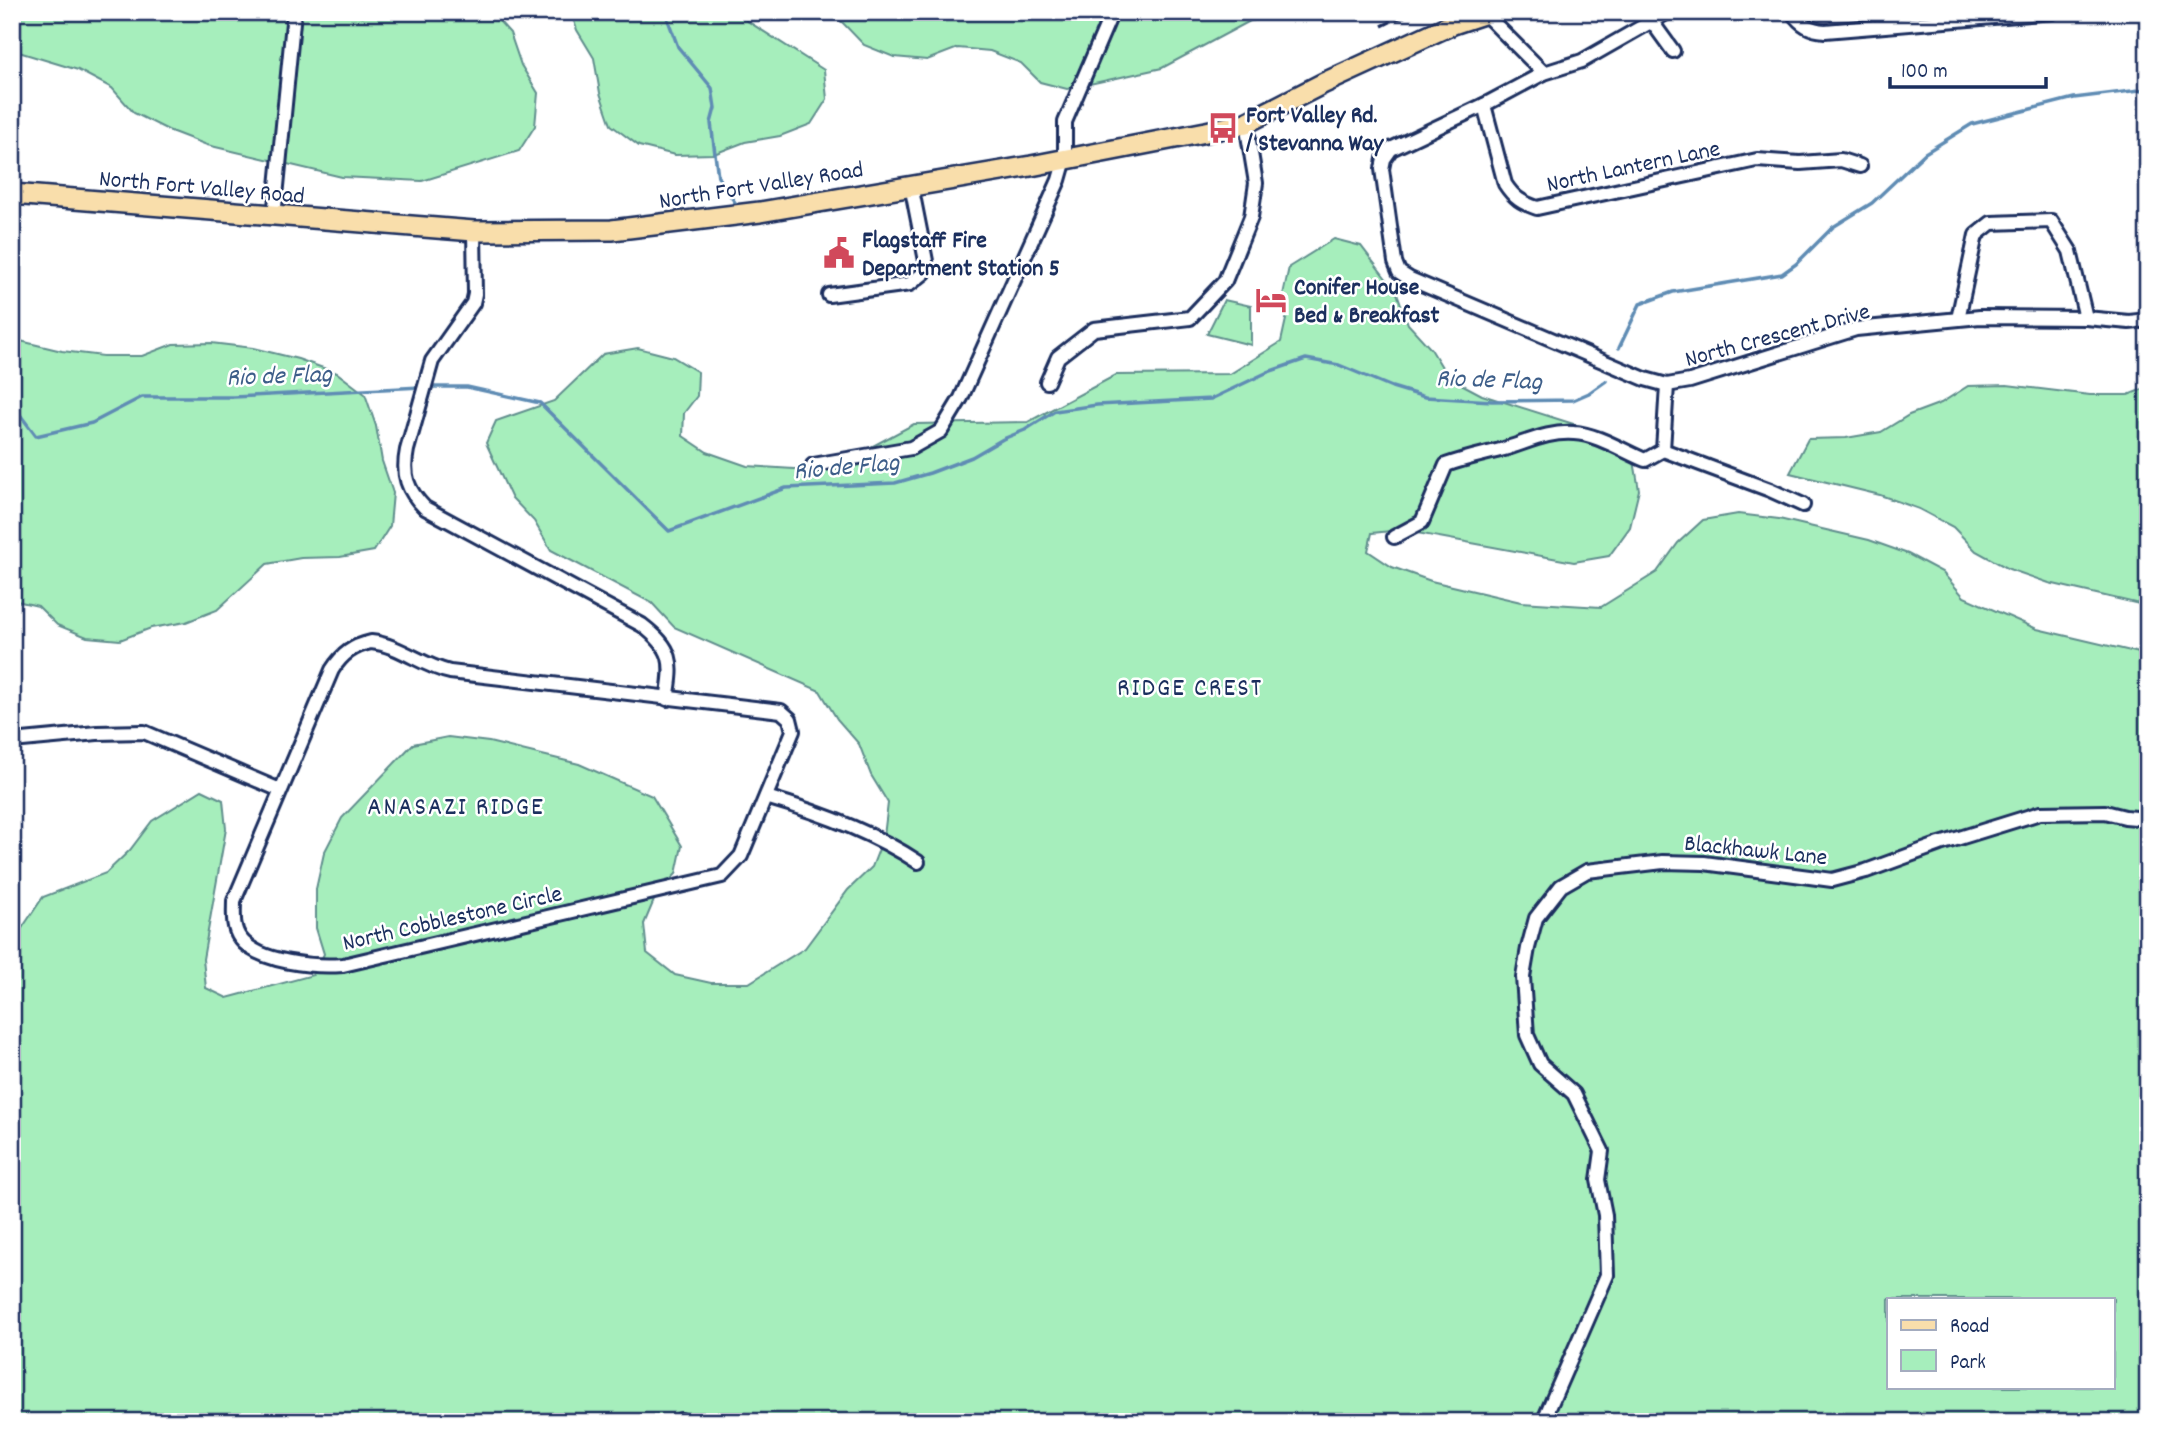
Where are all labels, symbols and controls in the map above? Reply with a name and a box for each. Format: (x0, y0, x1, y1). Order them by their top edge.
scale bar (1890, 46, 2046, 90)
text: 100 m (1901, 58, 1948, 88)
place label: Fort Valley Rd. / Stevanna Way (1245, 100, 1385, 162)
bus stop icon: Fort Valley Rd. / Stevanna Way (1206, 111, 1240, 145)
street label: North Lantern Lane (1544, 133, 1724, 203)
street label: North Fort Valley Road (657, 154, 866, 220)
street label: North Fort Valley Road (97, 163, 306, 215)
place label: Flagstaff Fire Department Station 5 (862, 225, 1060, 287)
public building icon: Flagstaff Fire Department Station 5 (822, 236, 856, 270)
place label: Conifer House Bed & Breakfast (1294, 272, 1439, 334)
hotel icon: Conifer House Bed & Breakfast (1254, 283, 1288, 317)
street label: North Crescent Drive (1682, 296, 1874, 378)
water label: Rio de Flag (226, 357, 334, 398)
water label: Rio de Flag (1435, 361, 1544, 402)
water label: Rio de Flag (792, 445, 902, 492)
district label: RIDGE CREST (1117, 671, 1263, 708)
district label: ANASAZI RIDGE (367, 790, 545, 827)
street label: Blackhawk Lane (1683, 828, 1829, 876)
street label: North Cobblestone Circle (340, 878, 566, 962)
legend (1887, 1298, 2114, 1388)
text: Road (1950, 1313, 1989, 1343)
text: Park (1950, 1349, 1986, 1379)

